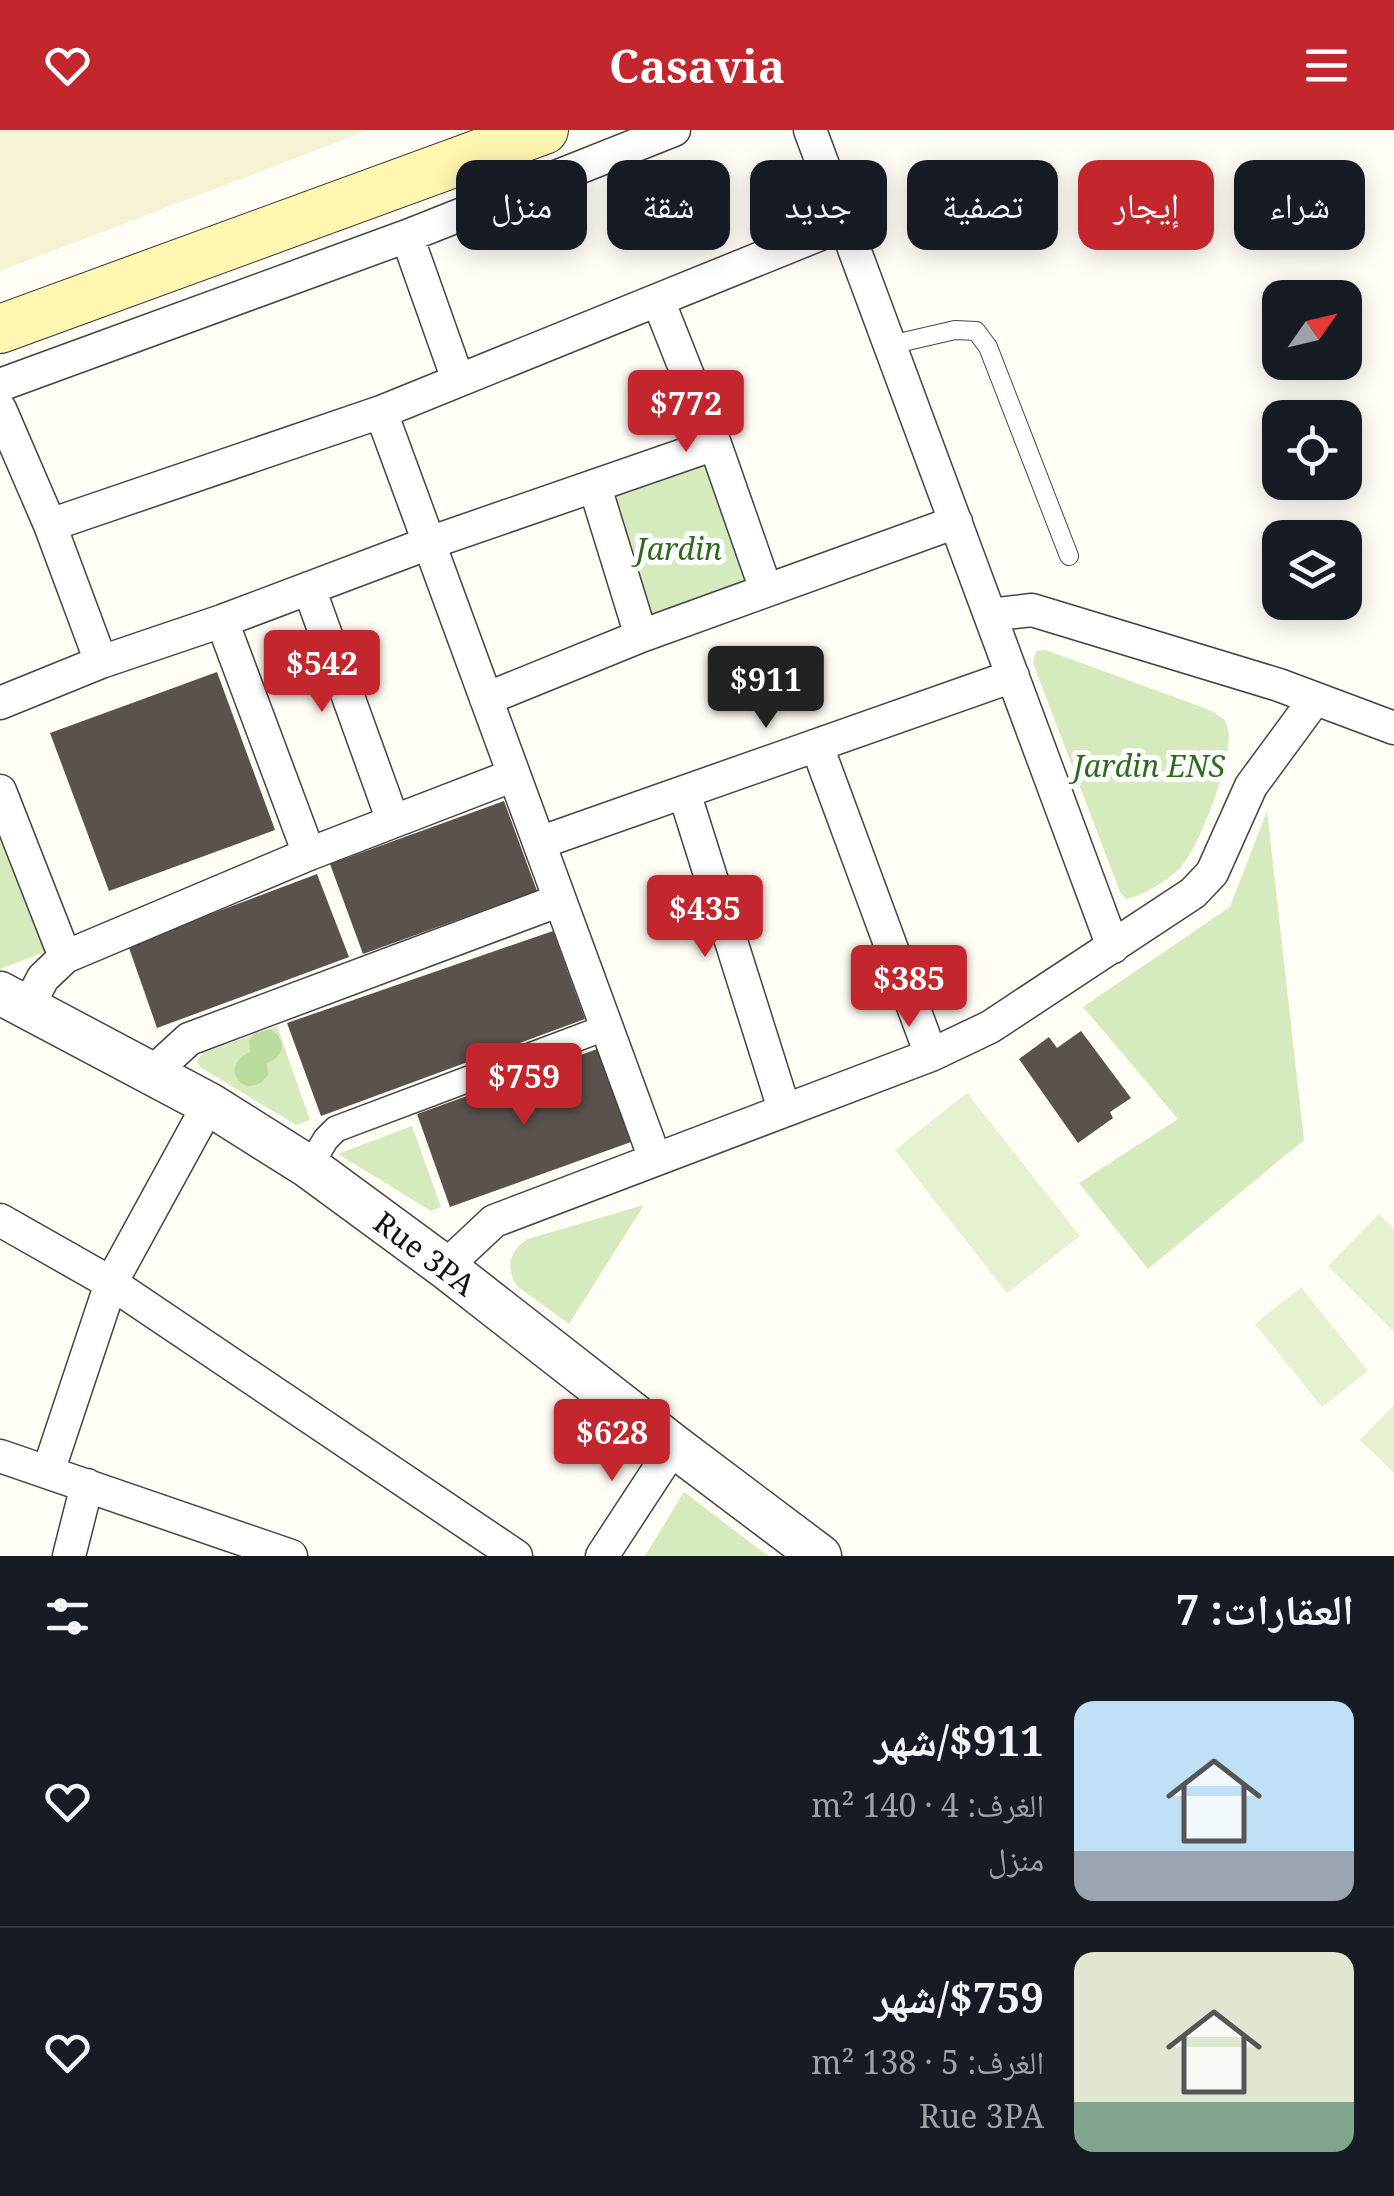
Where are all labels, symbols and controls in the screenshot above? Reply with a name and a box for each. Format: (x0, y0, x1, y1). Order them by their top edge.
text: Casavia (609, 35, 785, 96)
icon: heart (40, 38, 95, 93)
icon: menu (1299, 38, 1354, 93)
chip: منزل (456, 160, 587, 250)
chip: شقة (607, 160, 730, 250)
chip: جديد (750, 160, 887, 250)
chip: تصفية (907, 160, 1058, 250)
chip: إيجار (1078, 160, 1214, 250)
chip: شراء (1234, 160, 1365, 250)
north arrow (1262, 280, 1362, 380)
map controls (1262, 280, 1362, 620)
pin: $772 (627, 370, 745, 455)
text: $772 (650, 381, 722, 424)
button: locate (1262, 400, 1362, 500)
button: layers (1262, 520, 1362, 620)
park label: Jardin (631, 528, 722, 569)
pin: $542 (263, 630, 381, 715)
text: $542 (286, 641, 358, 684)
pin: $911 (707, 646, 825, 731)
text: $911 (730, 657, 802, 700)
park label: Jardin ENS (1068, 745, 1226, 786)
pin: $435 (646, 875, 764, 960)
text: $435 (669, 886, 741, 929)
pin: $385 (850, 945, 968, 1030)
text: $385 (873, 956, 945, 999)
pin: $759 (465, 1043, 583, 1128)
text: $759 (488, 1054, 560, 1097)
street label: Rue 3PA (366, 1201, 485, 1305)
pin: $628 (553, 1399, 671, 1484)
text: $628 (576, 1410, 648, 1453)
text: العقارات: 7 (1176, 1580, 1354, 1637)
icon: filters (40, 1589, 95, 1644)
text: $911/شهر (874, 1711, 1044, 1768)
icon: home (1154, 1741, 1274, 1861)
icon: heart (40, 1774, 95, 1829)
text: الغرف: 4 · 140 m² (811, 1783, 1044, 1826)
text: منزل (988, 1837, 1044, 1880)
text: $759/شهر (874, 1968, 1044, 2025)
icon: home (1154, 1992, 1274, 2112)
icon: heart (40, 2025, 95, 2080)
text: الغرف: 5 · 138 m² (811, 2040, 1044, 2083)
text: Rue 3PA (919, 2094, 1044, 2137)

